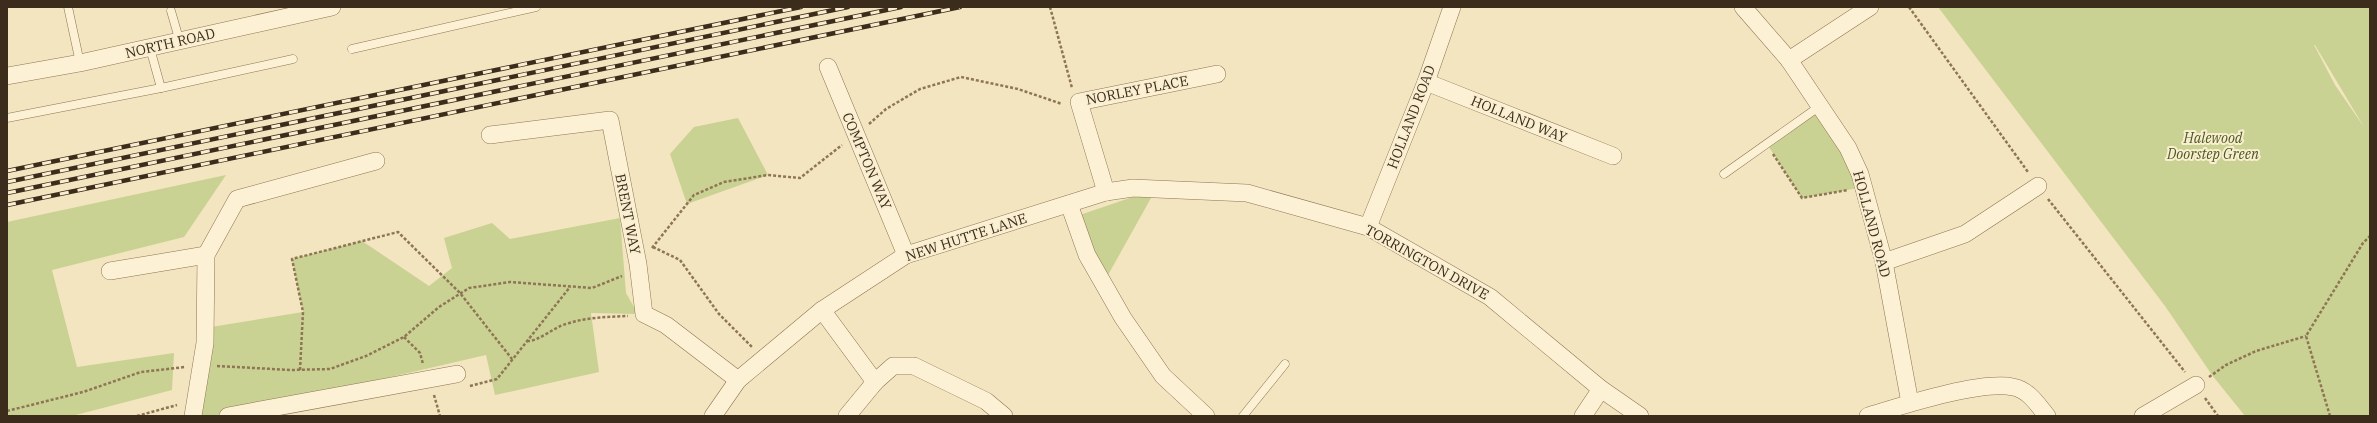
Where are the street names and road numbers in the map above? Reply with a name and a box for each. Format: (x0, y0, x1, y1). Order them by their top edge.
street label: NORTH ROAD (123, 24, 217, 62)
street label: HOLLAND ROAD (1383, 62, 1439, 172)
street label: NORLEY PLACE (1084, 71, 1190, 109)
street label: HOLLAND WAY (1468, 92, 1570, 147)
street label: COMPTON WAY (838, 110, 896, 212)
street label: HOLLAND ROAD (1849, 169, 1895, 280)
street label: BRENT WAY (611, 172, 645, 256)
street label: NEW HUTTE LANE (903, 209, 1029, 265)
street label: TORRINGTON DRIVE (1362, 220, 1492, 304)

